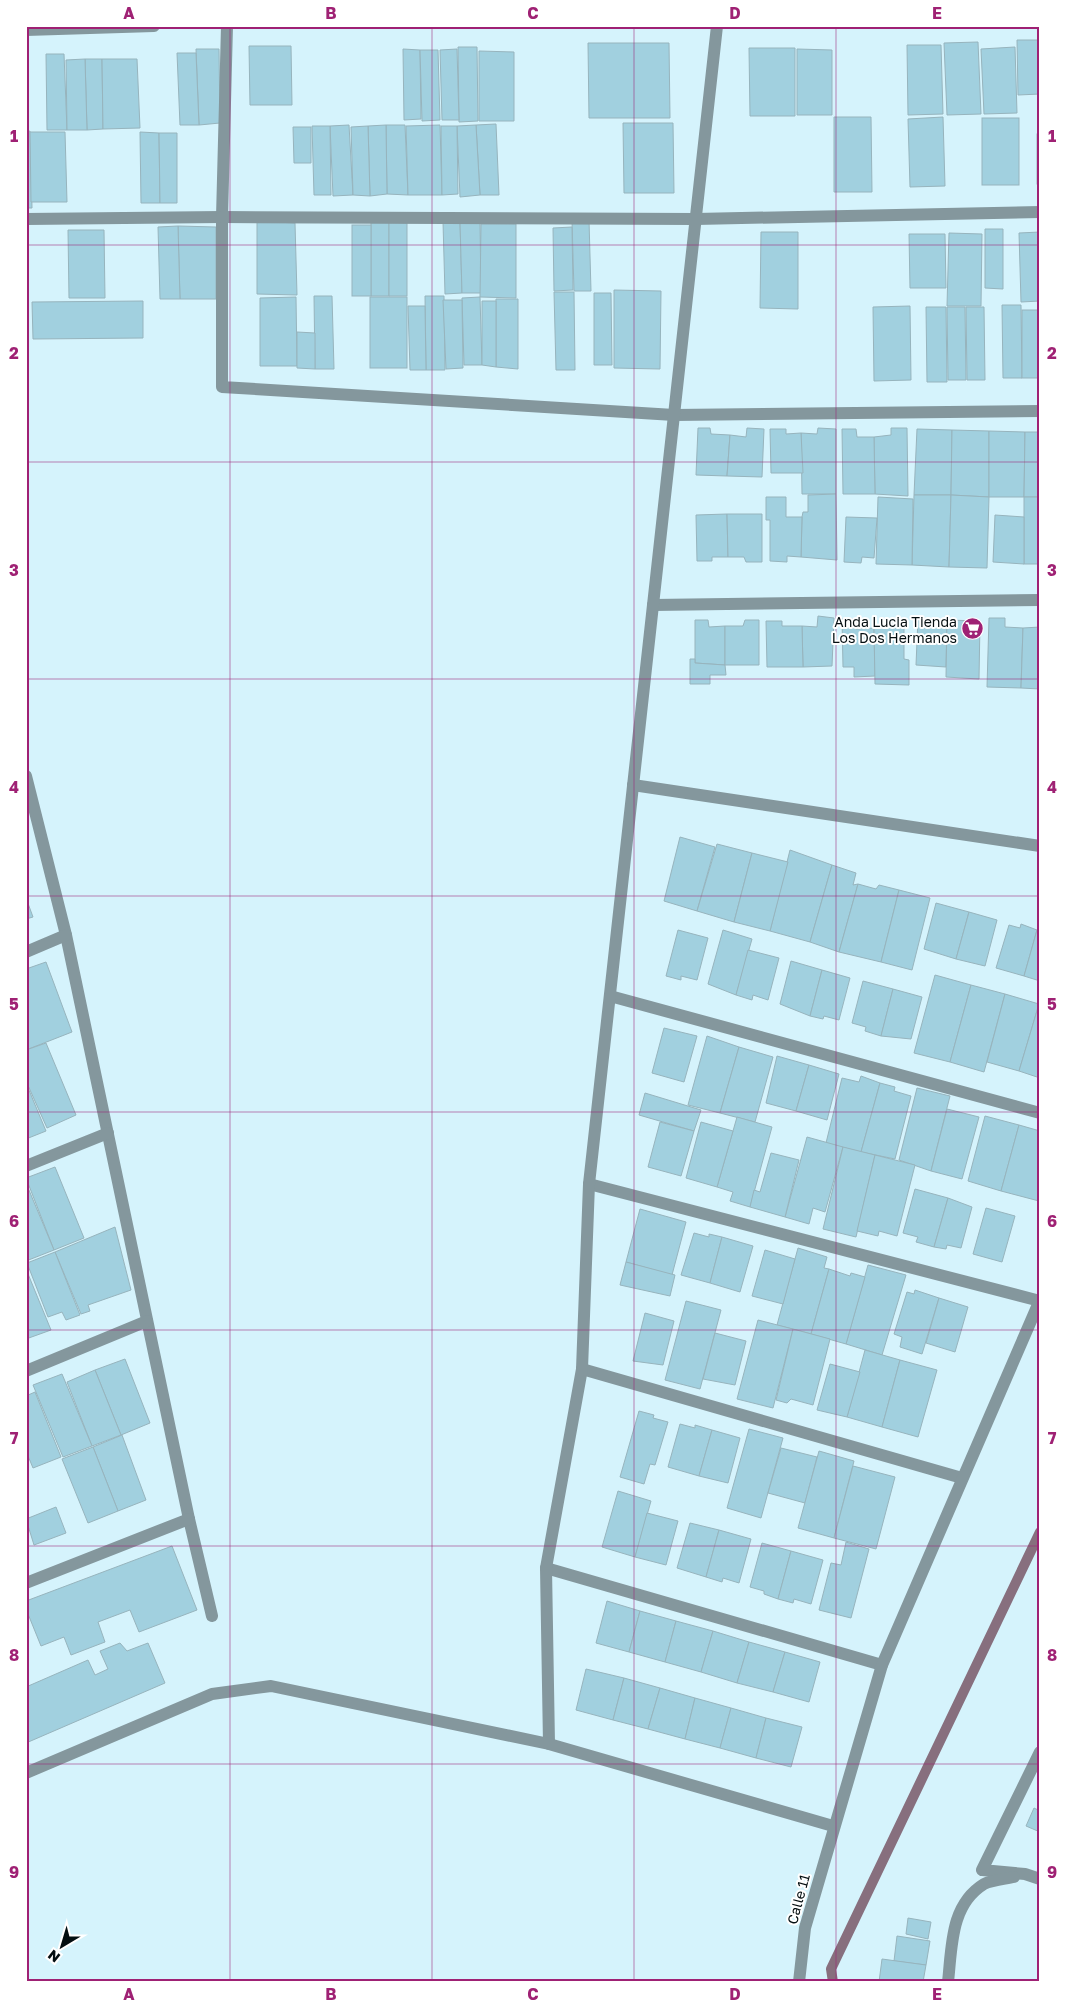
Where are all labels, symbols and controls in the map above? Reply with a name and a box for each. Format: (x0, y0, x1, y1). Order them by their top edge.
text: A (123, 3, 135, 23)
text: B (325, 3, 337, 23)
text: C (527, 3, 539, 23)
text: D (729, 3, 741, 23)
text: E (932, 3, 942, 23)
text: 1 (10, 126, 18, 146)
text: 1 (1048, 126, 1056, 146)
text: 2 (9, 343, 19, 363)
text: 2 (1047, 343, 1057, 363)
text: 3 (9, 560, 19, 580)
text: 3 (1047, 560, 1057, 580)
place label: Anda Lucia Tienda Los Dos Hermanos (832, 613, 957, 646)
supermarket icon: Anda Lucia Tienda Los Dos Hermanos (961, 617, 985, 641)
text: 4 (9, 777, 19, 797)
text: 4 (1047, 777, 1057, 797)
text: 5 (9, 994, 19, 1014)
text: 5 (1047, 994, 1057, 1014)
text: 6 (9, 1211, 19, 1231)
text: 6 (1047, 1211, 1057, 1231)
text: 7 (10, 1428, 19, 1448)
text: 7 (1048, 1428, 1057, 1448)
text: 8 (9, 1645, 19, 1665)
text: 8 (1047, 1645, 1057, 1665)
text: 9 (9, 1862, 19, 1882)
text: 9 (1047, 1862, 1057, 1882)
street label: Calle 11 (783, 1872, 813, 1926)
north arrow (38, 1920, 88, 1970)
text: N (44, 1947, 63, 1967)
text: A (123, 1984, 135, 2004)
text: B (325, 1984, 337, 2004)
text: C (527, 1984, 539, 2004)
text: D (729, 1984, 741, 2004)
text: E (932, 1984, 942, 2004)

